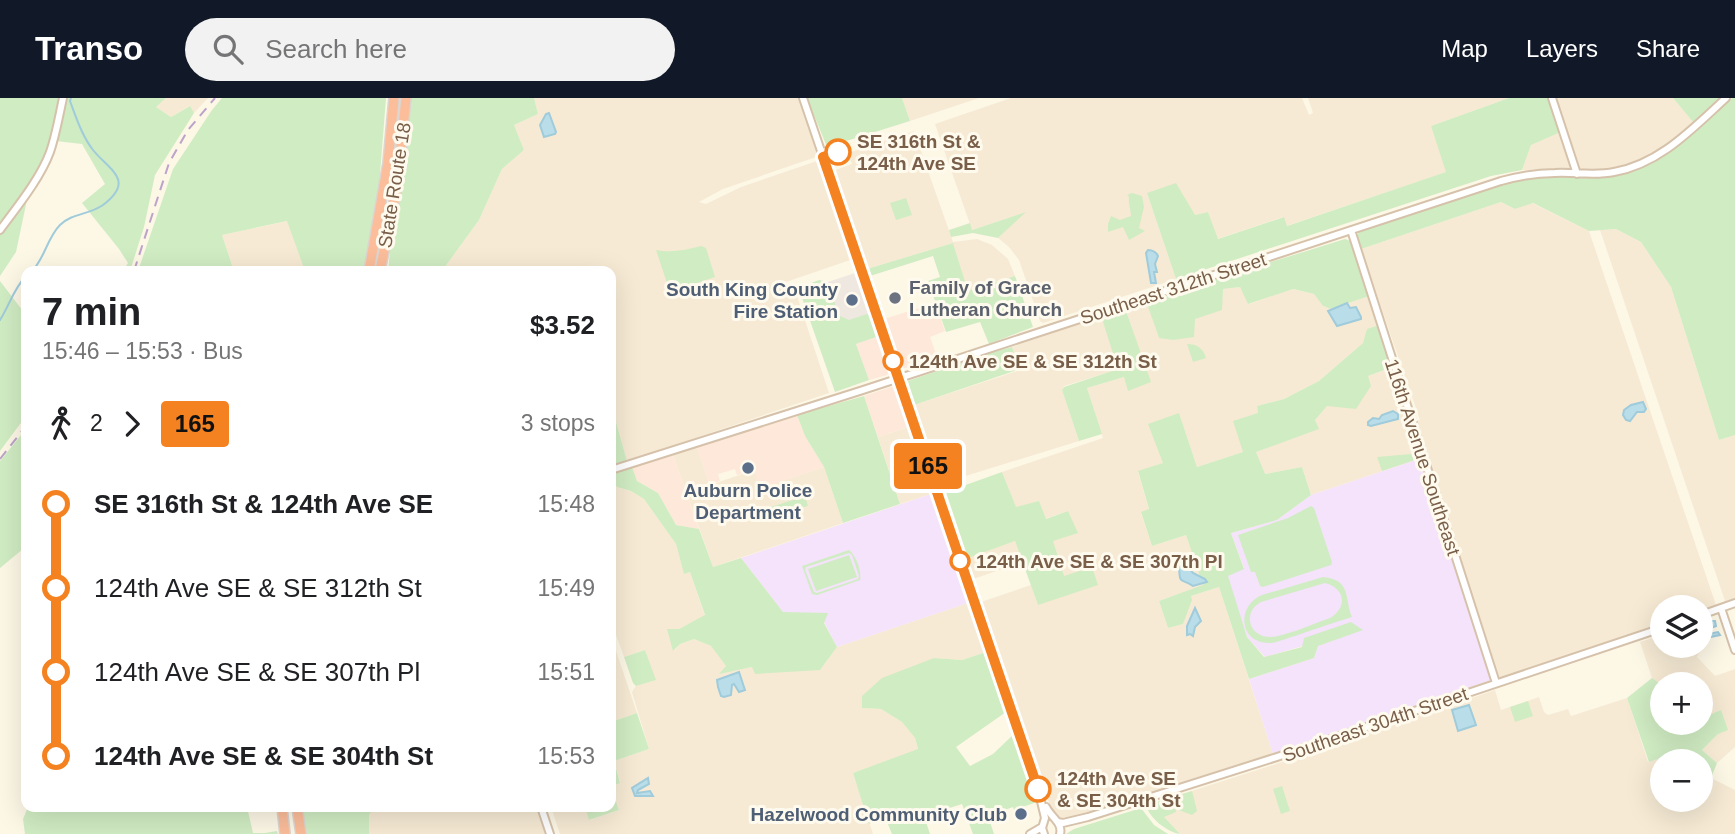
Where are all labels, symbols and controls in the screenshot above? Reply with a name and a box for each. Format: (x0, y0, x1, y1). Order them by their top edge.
search box (185, 18, 675, 81)
text: Transo (35, 30, 143, 67)
icon: search (209, 30, 247, 68)
text: Search here (265, 34, 407, 64)
text: Map (1441, 35, 1488, 62)
text: Layers (1526, 35, 1598, 62)
text: Share (1636, 35, 1700, 62)
street label: State Route 18 (374, 121, 415, 249)
place label: SE 316th St & 124th Ave SE (857, 131, 981, 174)
marker: SE 316th St & 124th Ave SE (825, 139, 851, 165)
street label: Southeast 312th Street (1077, 248, 1270, 328)
place label: Family of Grace Lutheran Church (909, 277, 1062, 320)
place label: South King County Fire Station (666, 279, 838, 322)
marker: Family of Grace Lutheran Church (887, 290, 903, 306)
text: 7 min (42, 291, 141, 333)
marker: South King County Fire Station (844, 292, 860, 308)
text: $3.52 (530, 310, 595, 340)
text: 15:46 – 15:53 · Bus (42, 338, 243, 364)
marker: 124th Ave SE & SE 312th St (883, 351, 903, 371)
place label: 124th Ave SE & SE 312th St (909, 351, 1157, 372)
street label: 116th Avenue Southeast (1381, 356, 1464, 559)
icon: walk (42, 405, 80, 443)
icon: forward (113, 405, 151, 443)
text: 2 (90, 410, 103, 436)
text: 165 (175, 410, 215, 437)
text: 3 stops (521, 410, 595, 436)
line badge: 165 (888, 443, 968, 489)
text: 165 (908, 452, 948, 479)
marker: Auburn Police Department (740, 460, 756, 476)
place label: Auburn Police Department (684, 480, 812, 523)
text: SE 316th St & 124th Ave SE (94, 489, 433, 519)
text: 15:48 (537, 491, 595, 517)
marker: 124th Ave SE & SE 307th Pl (950, 551, 970, 571)
place label: 124th Ave SE & SE 307th Pl (976, 551, 1223, 572)
text: 124th Ave SE & SE 312th St (94, 573, 422, 603)
text: 15:49 (537, 575, 595, 601)
map controls (1650, 595, 1713, 812)
button: layers (1650, 595, 1713, 658)
text: 124th Ave SE & SE 307th Pl (94, 657, 420, 687)
text: 15:51 (537, 659, 595, 685)
button: + (1650, 672, 1713, 735)
street label: Southeast 304th Street (1280, 683, 1471, 766)
text: 124th Ave SE & SE 304th St (94, 741, 433, 771)
text: 15:53 (537, 743, 595, 769)
button: − (1650, 749, 1713, 812)
place label: 124th Ave SE & SE 304th St (1057, 768, 1181, 811)
marker: 124th Ave SE & SE 304th St (1025, 776, 1051, 802)
place label: Hazelwood Community Club (751, 804, 1007, 825)
marker: Hazelwood Community Club (1013, 806, 1029, 822)

